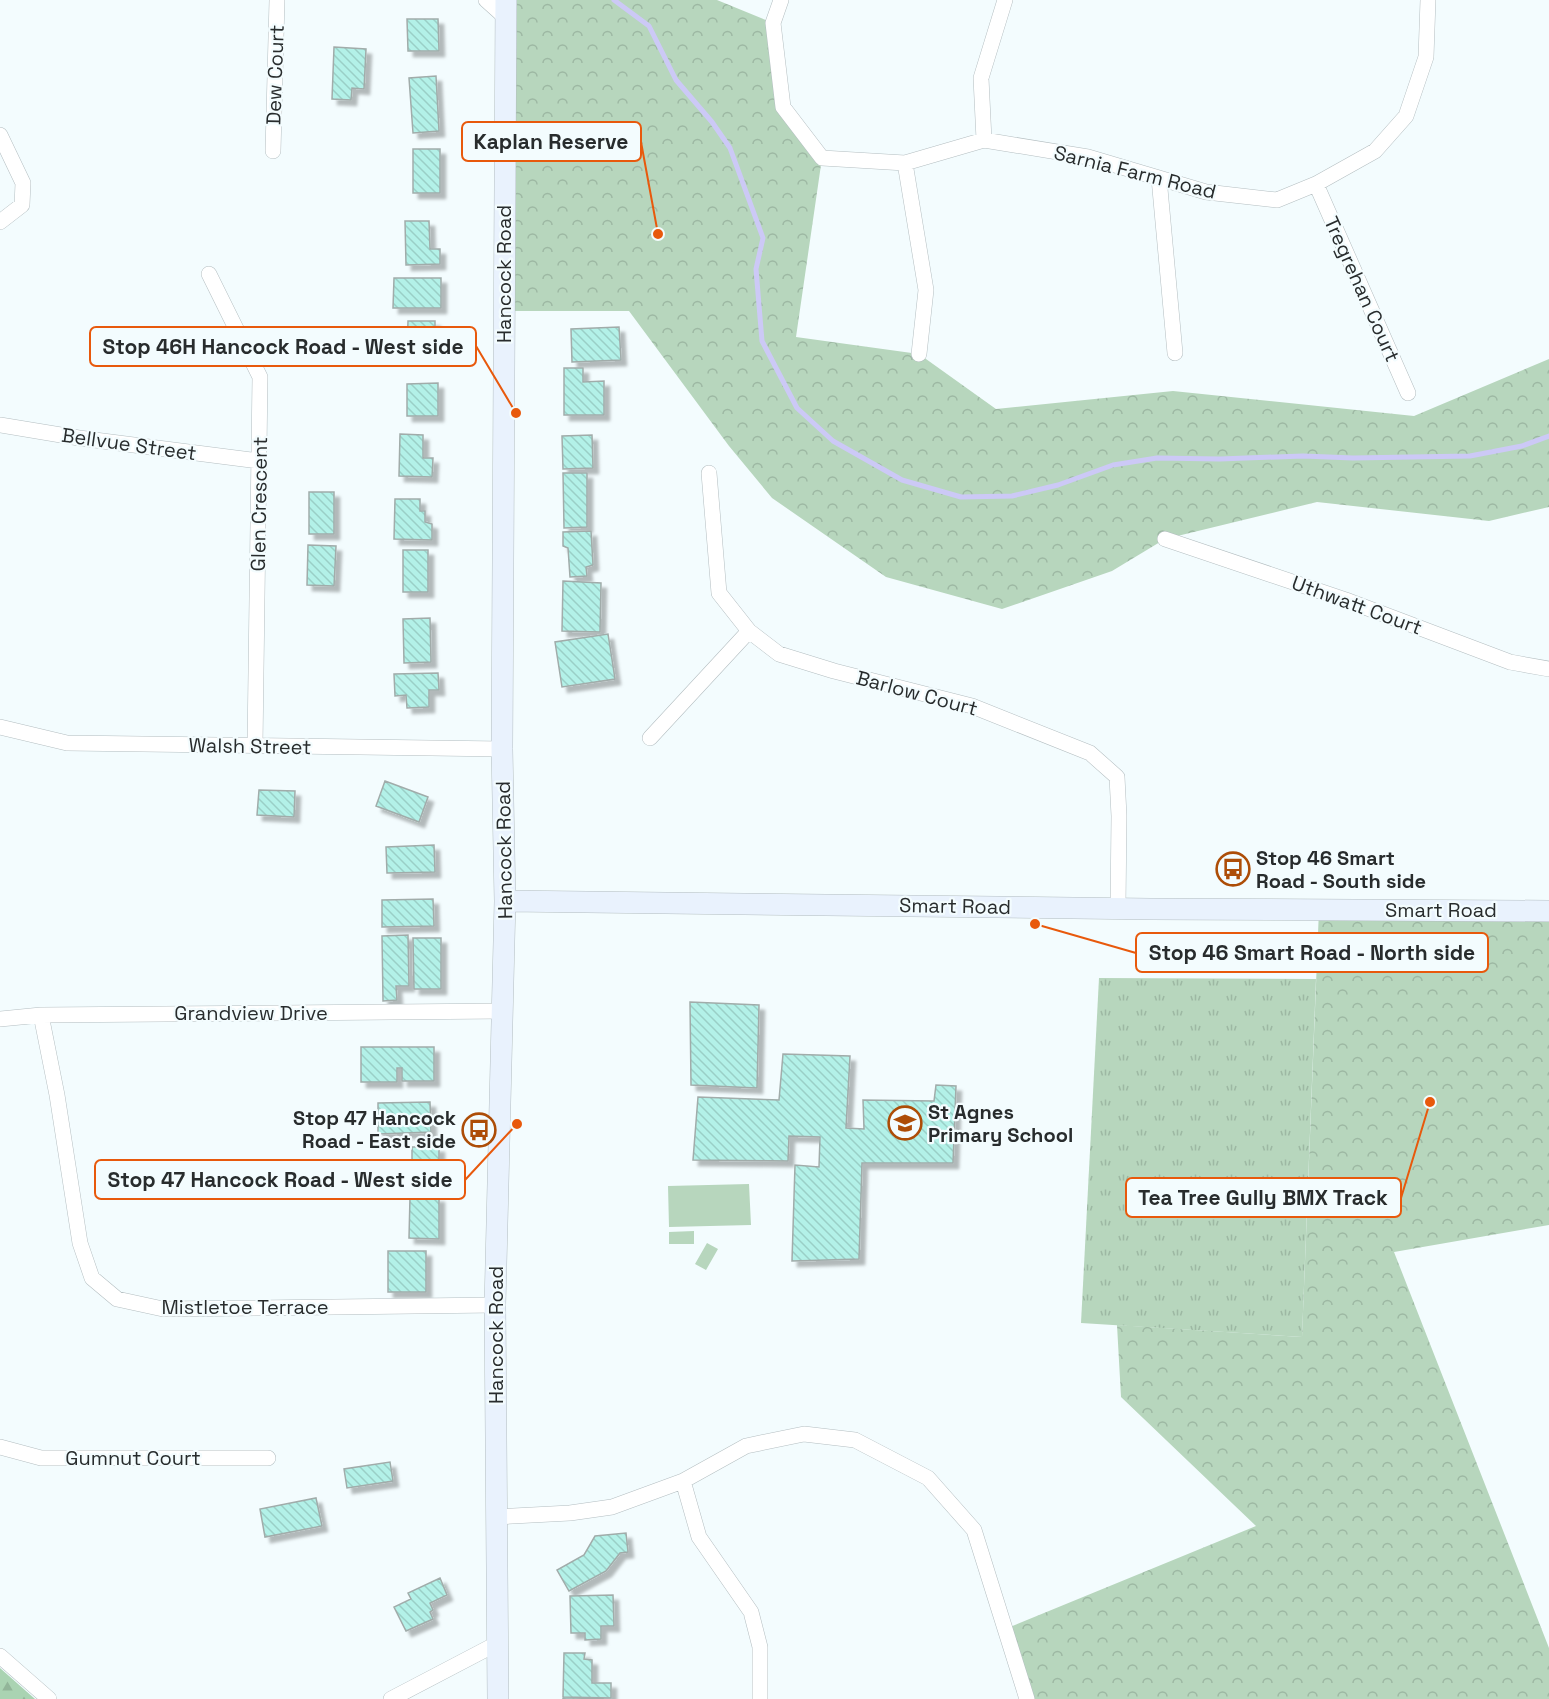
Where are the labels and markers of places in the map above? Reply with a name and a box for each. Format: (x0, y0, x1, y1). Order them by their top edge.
callout: Kaplan Reserve (462, 122, 641, 161)
callout: Stop 46H Hancock Road - West side (90, 327, 476, 366)
place label: Stop 46 Smart Road - South side (1256, 845, 1426, 894)
bus stop icon: Stop 46 Smart Road - South side (1215, 851, 1251, 887)
callout: Stop 46 Smart Road - North side (1136, 933, 1488, 972)
place label: St Agnes Primary School (928, 1099, 1073, 1148)
place label: Stop 47 Hancock Road - East side (293, 1105, 456, 1154)
school or university icon: St Agnes Primary School (887, 1105, 923, 1141)
bus stop icon: Stop 47 Hancock Road - East side (461, 1112, 497, 1148)
callout: Stop 47 Hancock Road - West side (95, 1160, 465, 1199)
callout: Tea Tree Gully BMX Track (1126, 1178, 1401, 1217)

